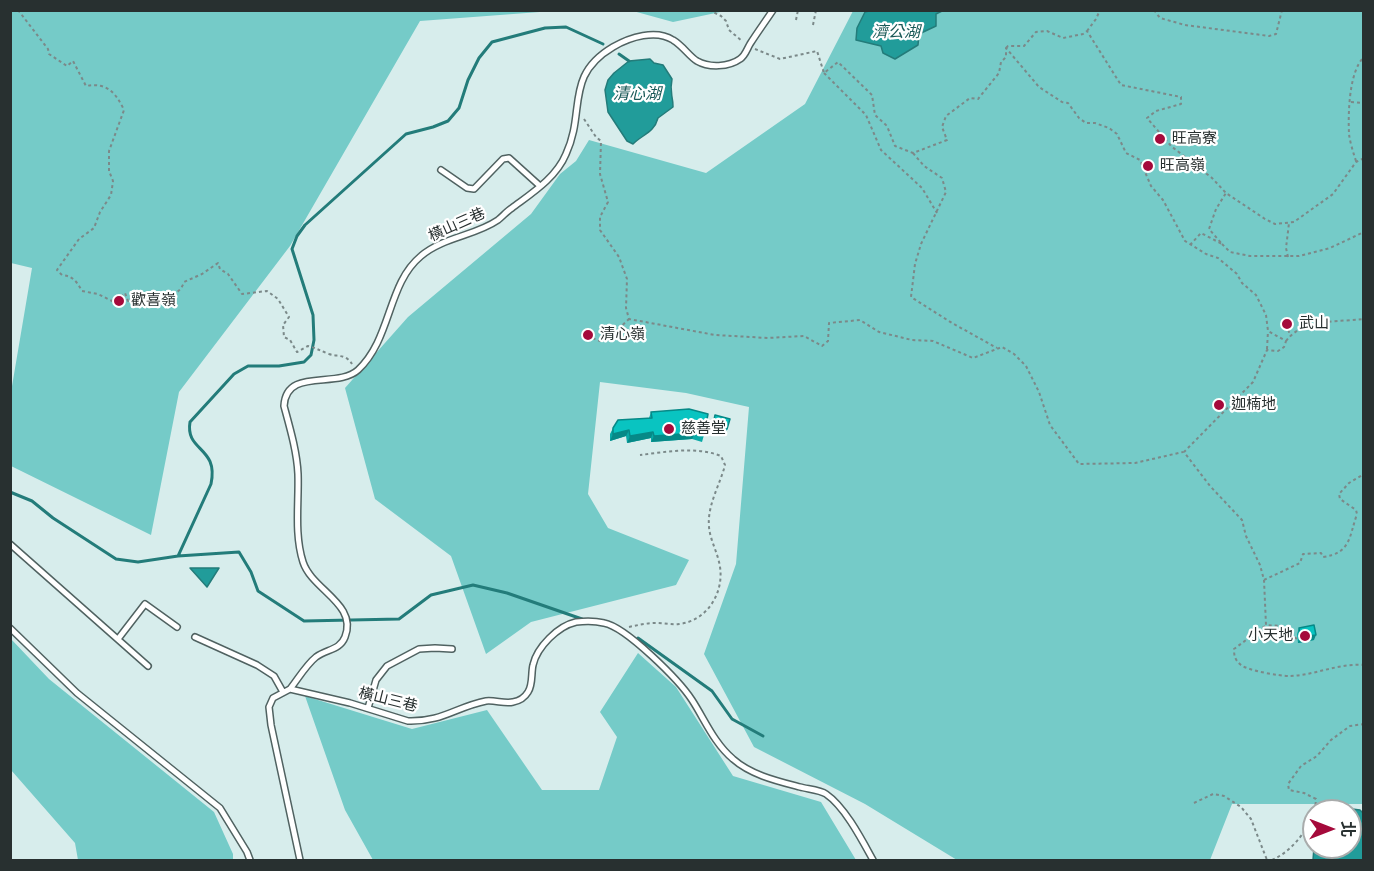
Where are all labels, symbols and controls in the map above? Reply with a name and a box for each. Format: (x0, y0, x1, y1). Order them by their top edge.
water label: 濟公湖 (872, 22, 920, 42)
water label: 清心湖 (613, 84, 661, 104)
place label: 旺高寮 (1172, 130, 1217, 148)
marker: 旺高寮 (1153, 132, 1167, 146)
place label: 旺高嶺 (1160, 157, 1205, 175)
marker: 旺高嶺 (1141, 159, 1155, 173)
street label: 橫山三巷 (426, 205, 488, 245)
place label: 歡喜嶺 (131, 292, 176, 310)
marker: 歡喜嶺 (112, 294, 126, 308)
place label: 武山 (1299, 315, 1329, 333)
marker: 武山 (1280, 317, 1294, 331)
place label: 清心嶺 (600, 326, 645, 344)
marker: 清心嶺 (581, 328, 595, 342)
place label: 迦楠地 (1231, 396, 1276, 414)
marker: 迦楠地 (1212, 398, 1226, 412)
place label: 慈善堂 (681, 420, 726, 438)
marker: 慈善堂 (662, 422, 676, 436)
place label: 小天地 (1248, 627, 1293, 645)
marker: 小天地 (1298, 629, 1312, 643)
street label: 橫山三巷 (357, 684, 419, 716)
north arrow (1302, 799, 1362, 859)
text: 北 (1338, 821, 1358, 837)

